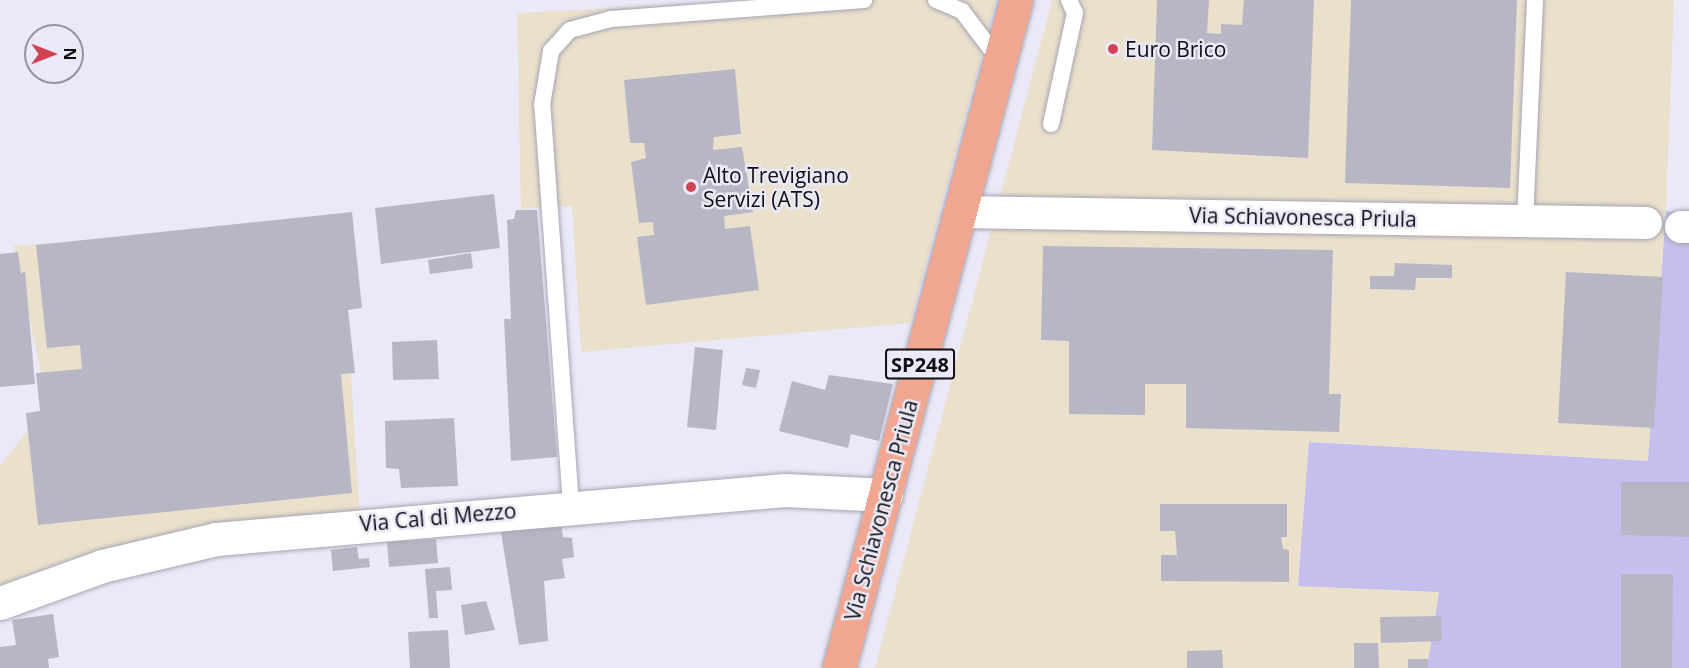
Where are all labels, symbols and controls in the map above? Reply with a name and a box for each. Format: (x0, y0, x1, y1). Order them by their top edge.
north arrow (24, 24, 84, 84)
place label: Euro Brico (1125, 36, 1226, 62)
marker: Euro Brico (1106, 42, 1120, 56)
text: N (59, 47, 81, 61)
place label: Alto Trevigiano Servizi (ATS) (703, 162, 849, 212)
marker: Alto Trevigiano Servizi (ATS) (684, 180, 698, 194)
street label: Via Schiavonesca Priula (1189, 202, 1417, 232)
road number: SP248 (884, 347, 956, 381)
street label: Via Schiavonesca Priula (839, 397, 923, 623)
street label: Via Cal di Mezzo (359, 498, 517, 536)

